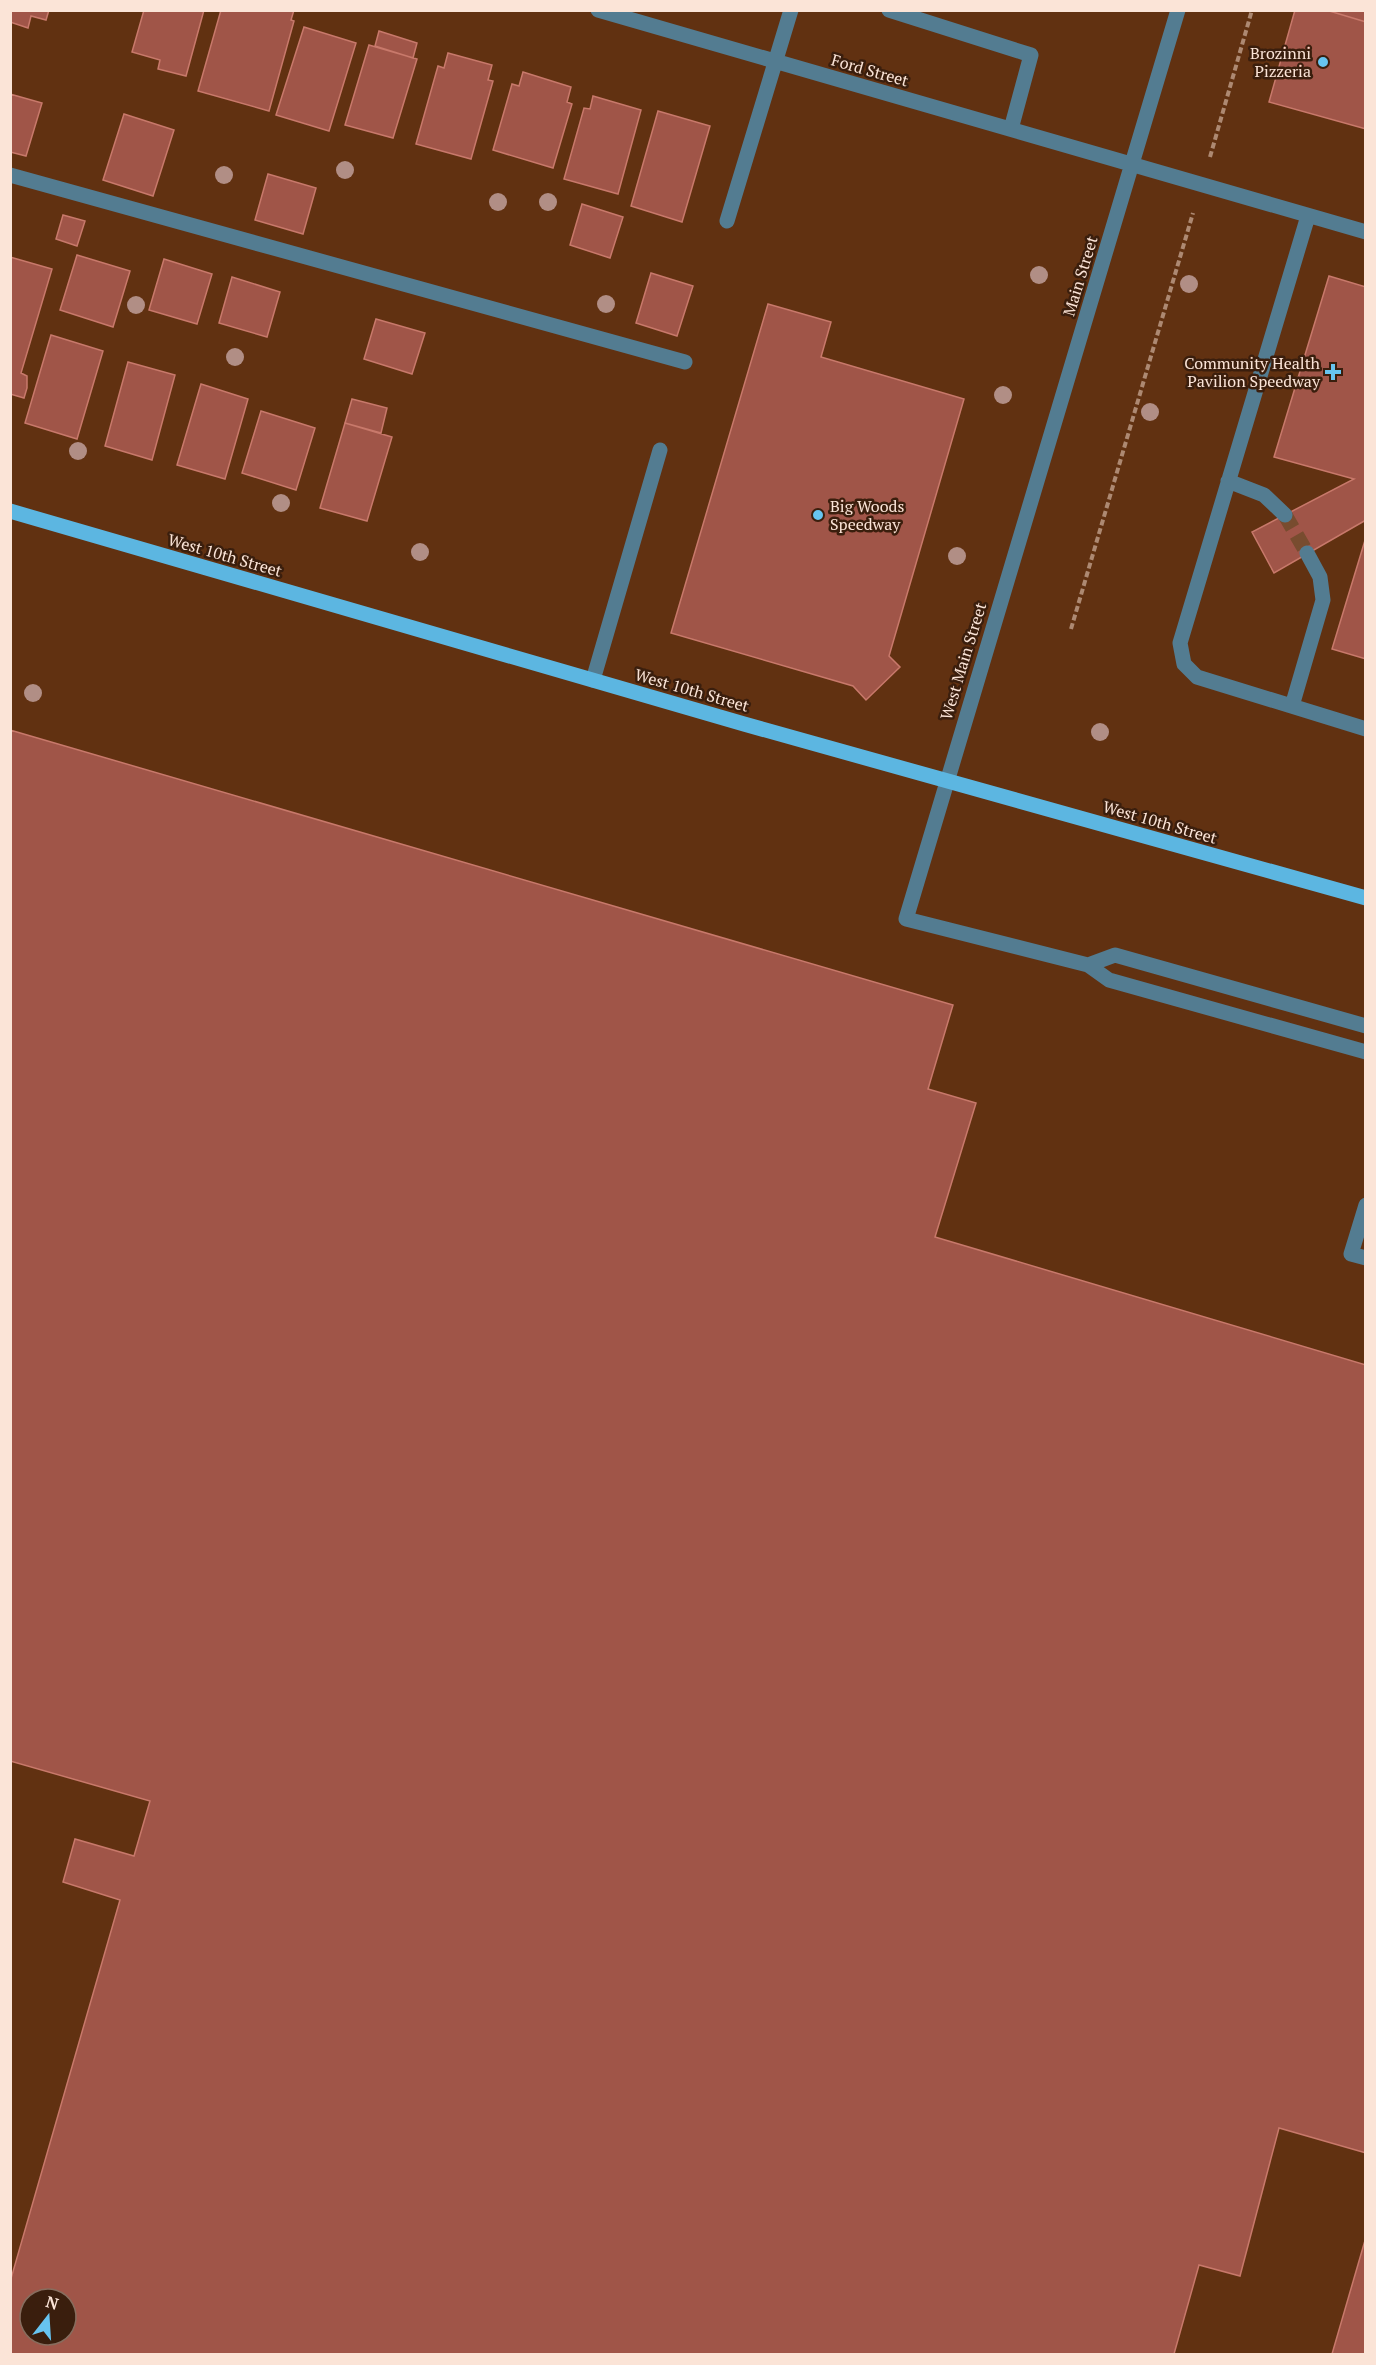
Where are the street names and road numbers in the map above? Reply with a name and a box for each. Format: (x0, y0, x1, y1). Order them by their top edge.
street label: Ford Street (829, 49, 911, 91)
street label: Main Street (1057, 233, 1103, 319)
street label: West 10th Street (165, 528, 285, 582)
street label: West Main Street (935, 600, 991, 722)
street label: West 10th Street (632, 663, 752, 717)
street label: West 10th Street (1100, 795, 1220, 849)

